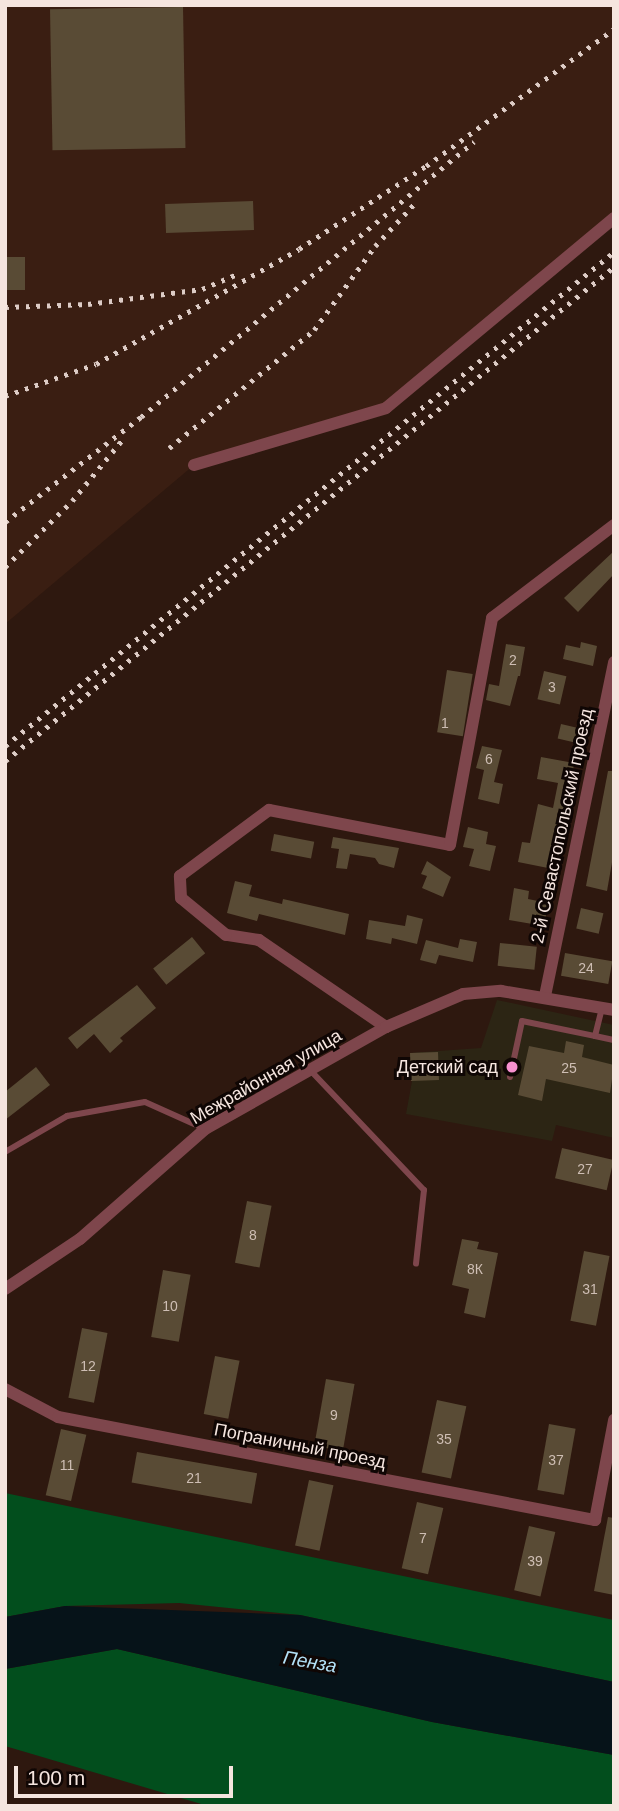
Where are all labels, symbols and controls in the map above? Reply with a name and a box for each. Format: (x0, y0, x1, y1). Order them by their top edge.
house number: 2 (509, 652, 517, 668)
house number: 3 (548, 679, 556, 695)
street label: 2-й Севастопольский проезд (527, 707, 597, 945)
house number: 1 (441, 715, 449, 731)
house number: 6 (485, 751, 493, 767)
house number: 24 (578, 960, 594, 976)
street label: Межрайонная улица (186, 1025, 346, 1129)
place label: Детский сад (397, 1056, 498, 1078)
marker: Детский сад (504, 1059, 520, 1075)
house number: 25 (561, 1060, 577, 1076)
house number: 27 (577, 1161, 593, 1177)
house number: 8 (249, 1227, 257, 1243)
house number: 8К (467, 1261, 483, 1277)
house number: 31 (582, 1281, 598, 1297)
house number: 10 (162, 1298, 178, 1314)
house number: 12 (80, 1358, 96, 1374)
house number: 9 (330, 1407, 338, 1423)
street label: Пограничный проезд (212, 1419, 388, 1473)
house number: 35 (436, 1431, 452, 1447)
house number: 37 (548, 1452, 564, 1468)
house number: 11 (60, 1457, 74, 1473)
house number: 21 (186, 1470, 202, 1486)
house number: 7 (419, 1530, 427, 1546)
house number: 39 (527, 1553, 543, 1569)
water label: Пенза (281, 1646, 339, 1678)
scale bar (18, 1752, 236, 1796)
text: 100 m (27, 1766, 85, 1789)

